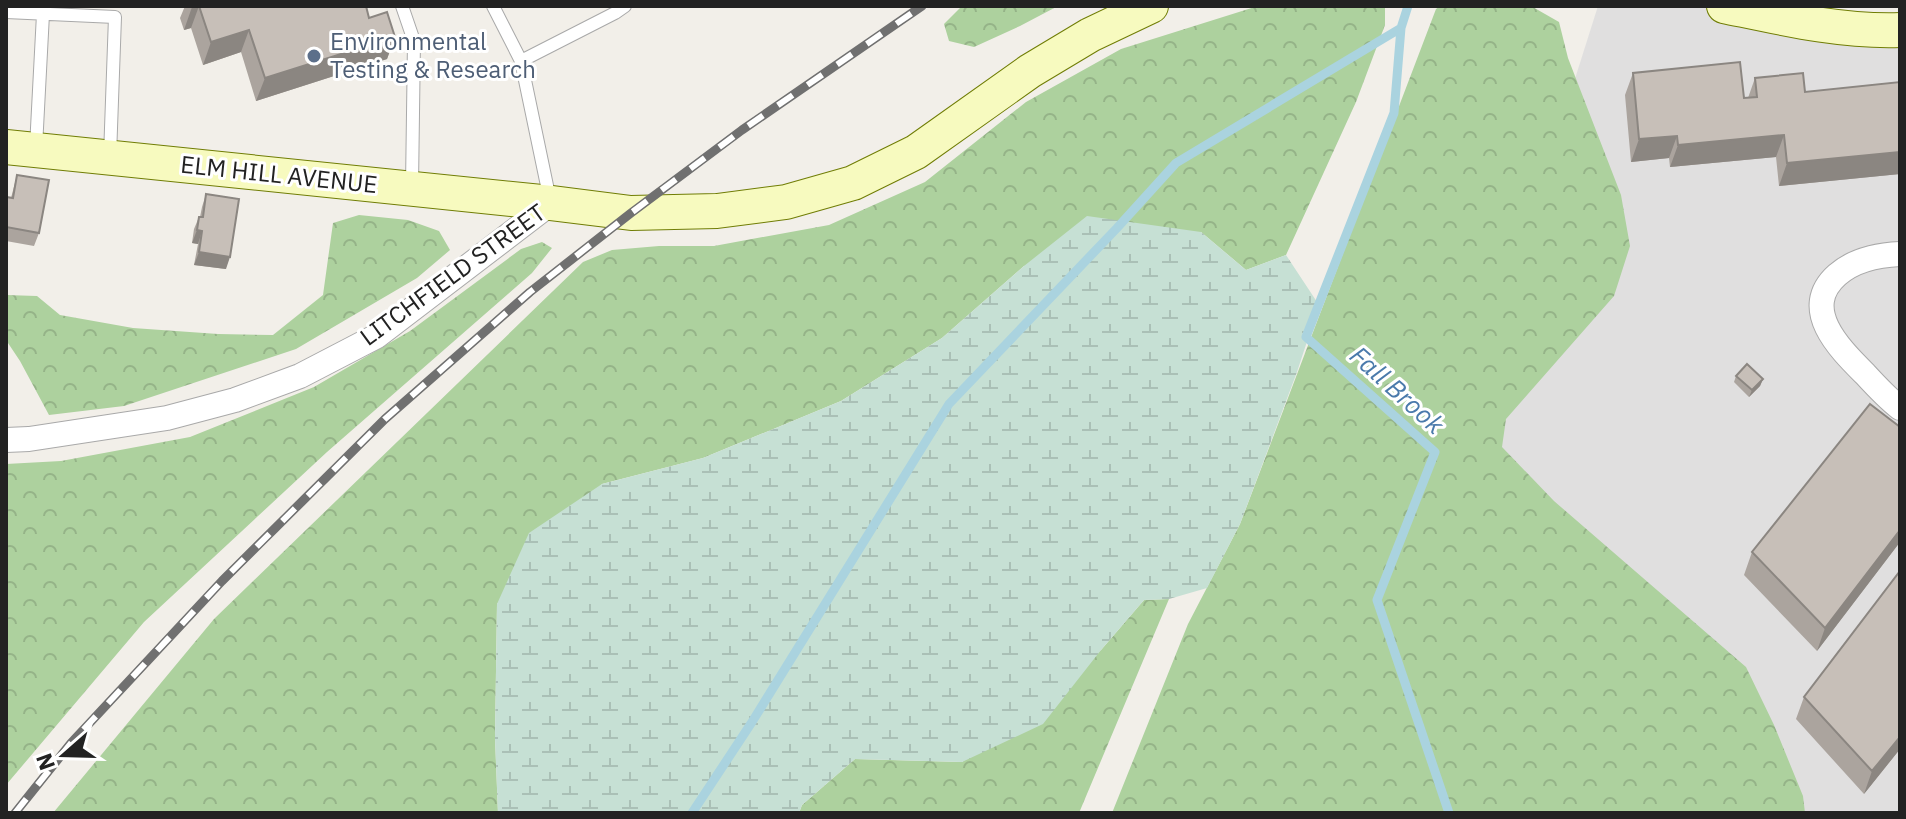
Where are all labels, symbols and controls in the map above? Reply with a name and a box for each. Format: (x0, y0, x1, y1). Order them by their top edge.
place label: Environmental Testing & Research (330, 25, 536, 85)
marker: Environmental Testing & Research (305, 47, 323, 65)
street label: ELM HILL AVENUE (179, 148, 379, 200)
street label: LITCHFIELD STREET (353, 196, 552, 352)
water label: Fall Brook (1343, 338, 1452, 441)
north arrow (24, 715, 104, 795)
text: N (28, 750, 61, 774)

